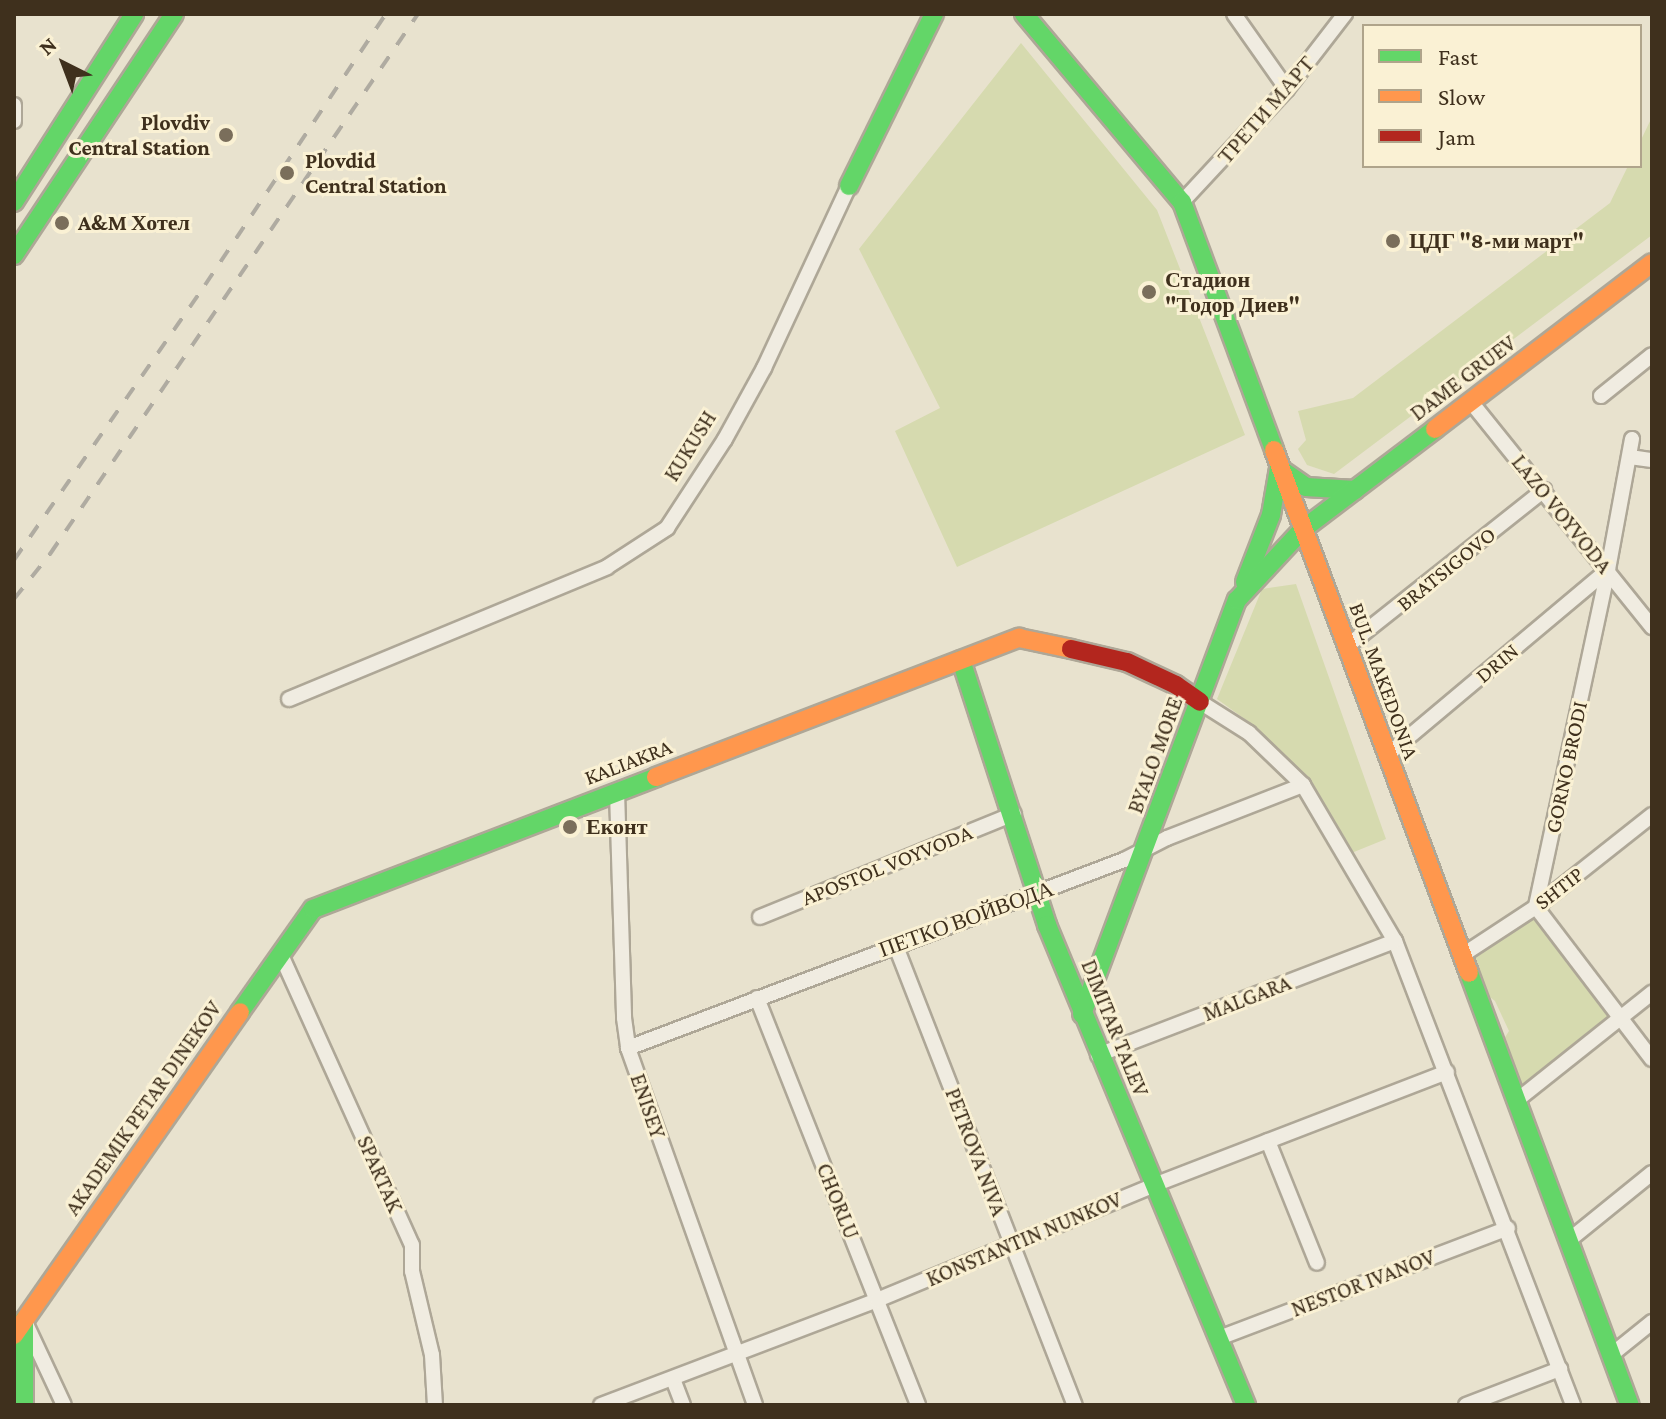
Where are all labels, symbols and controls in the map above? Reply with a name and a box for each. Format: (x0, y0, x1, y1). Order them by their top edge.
north arrow (24, 24, 104, 104)
legend (1362, 24, 1642, 168)
text: N (34, 31, 62, 60)
text: Fast (1438, 43, 1478, 70)
street label: ТРЕТИ МАРТ (1212, 51, 1320, 169)
text: Slow (1438, 83, 1485, 110)
place label: Plovdiv Central Station (68, 109, 210, 160)
text: Jam (1438, 123, 1476, 150)
marker: Plovdiv Central Station (217, 126, 235, 144)
place label: Plovdid Central Station (305, 147, 447, 198)
marker: Plovdid Central Station (276, 162, 298, 184)
place label: A&M Хотел (78, 210, 190, 236)
marker: A&M Хотел (53, 214, 71, 232)
place label: ЦДГ "8-ми март" (1409, 228, 1584, 254)
marker: ЦДГ "8-ми март" (1384, 232, 1402, 250)
place label: Стадион "Тодор Диев" (1165, 266, 1300, 318)
marker: Стадион "Тодор Диев" (1140, 283, 1158, 301)
street label: DAME GRUEV (1405, 330, 1521, 426)
street label: KUKUSH (658, 406, 722, 486)
street label: LAZO VOYVODA (1506, 449, 1618, 579)
street label: BRATSIGOVO (1391, 521, 1501, 617)
street label: BUL. MAKEDONIA (1343, 599, 1425, 763)
street label: DRIN (1470, 637, 1524, 689)
street label: BYALO MORE (1122, 693, 1188, 817)
street label: GORNO BRODI (1539, 699, 1593, 835)
street label: KALIAKRA (581, 733, 675, 791)
place label: Еконт (586, 814, 648, 840)
marker: Еконт (561, 818, 579, 836)
street label: APOSTOL VOYVODA (798, 819, 976, 911)
street label: SHTIP (1529, 861, 1589, 915)
street label: ПЕТКО ВОЙВОДА (875, 875, 1057, 963)
street label: DIMITAR TALEV (1076, 956, 1154, 1100)
street label: MALGARA (1199, 969, 1295, 1027)
street label: AKADEMIK PETAR DINEKOV (59, 996, 227, 1220)
street label: ENISEY (625, 1070, 671, 1142)
street label: PETROVA NIVA (939, 1084, 1013, 1220)
street label: SPARTAK (351, 1132, 409, 1216)
street label: CHORLU (811, 1159, 865, 1243)
street label: KONSTANTIN NUNKOV (922, 1186, 1126, 1292)
street label: NESTOR IVANOV (1287, 1243, 1439, 1323)

